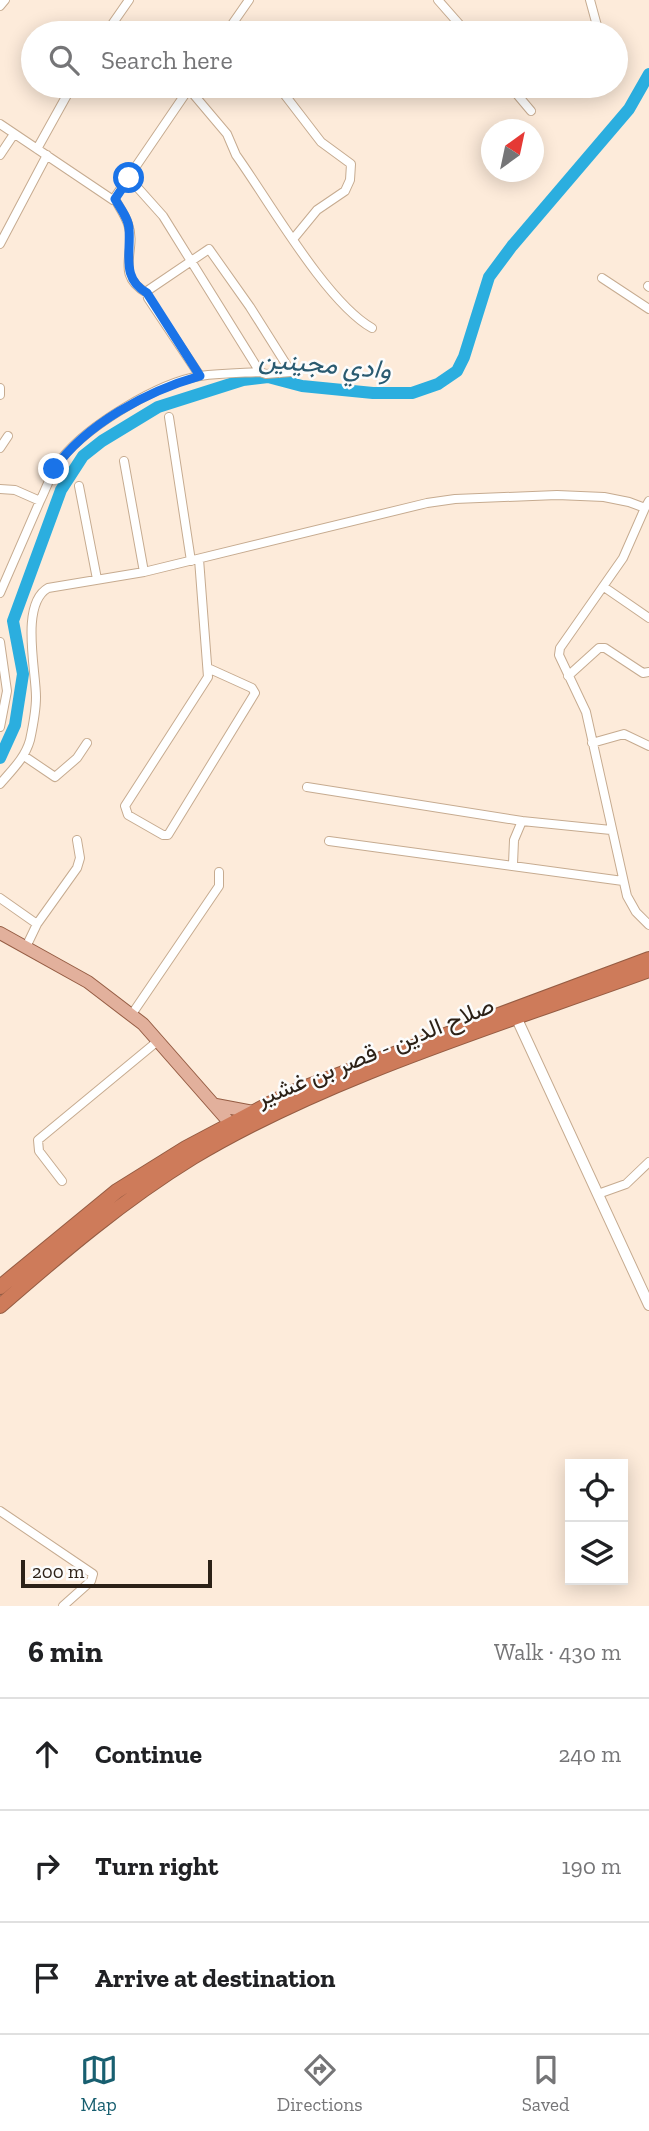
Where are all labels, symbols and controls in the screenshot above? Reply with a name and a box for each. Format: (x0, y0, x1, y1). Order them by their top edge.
search box (21, 21, 628, 98)
icon: search (45, 41, 83, 79)
text: Search here (101, 44, 233, 76)
north arrow (481, 119, 544, 182)
route start (113, 162, 144, 193)
water label: وادي مجينين (257, 342, 393, 391)
route end (38, 453, 69, 484)
street label: صلاح الدين - قصر بن غشير (251, 990, 499, 1114)
map controls (565, 1459, 628, 1585)
button: locate (565, 1459, 628, 1522)
button: layers (565, 1522, 628, 1585)
scale bar (21, 1557, 212, 1589)
text: 200 m (32, 1560, 84, 1583)
text: 6 min (28, 1634, 103, 1670)
text: Walk · 430 m (494, 1638, 621, 1666)
icon: ahead (28, 1735, 66, 1773)
text: Continue (95, 1738, 202, 1770)
text: 240 m (558, 1740, 621, 1768)
icon: right (28, 1847, 66, 1885)
text: Turn right (95, 1850, 218, 1882)
text: 190 m (562, 1852, 621, 1880)
icon: arrive (28, 1959, 66, 1997)
text: Arrive at destination (95, 1962, 335, 1994)
tab: Map (80, 2051, 118, 2116)
tab: Directions (277, 2051, 363, 2116)
tab: Saved (522, 2051, 569, 2116)

